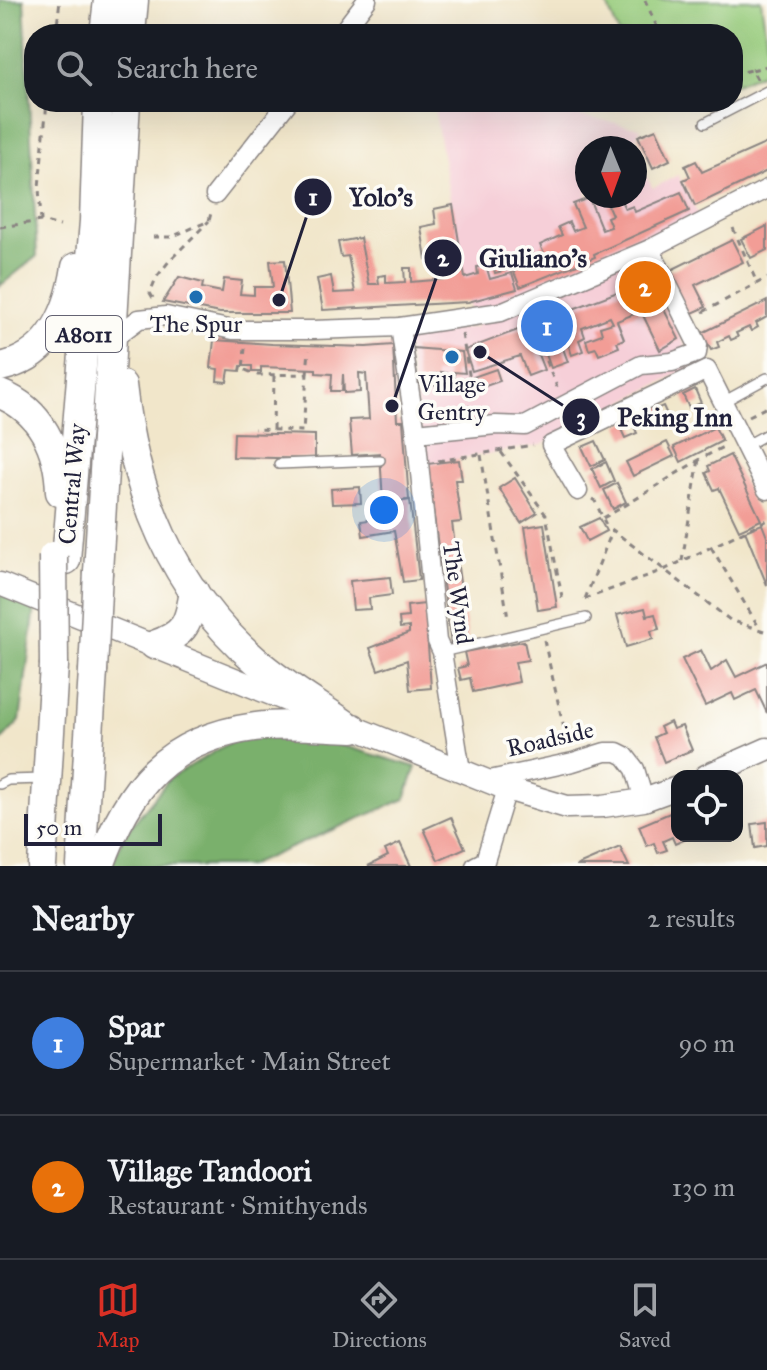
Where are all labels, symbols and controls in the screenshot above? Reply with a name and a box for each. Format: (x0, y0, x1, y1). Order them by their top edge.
search box (24, 24, 743, 112)
icon: search (52, 46, 96, 90)
text: Search here (116, 50, 258, 86)
north arrow (575, 136, 647, 208)
callout: Yolo's (293, 172, 429, 222)
text: Yolo's (348, 181, 413, 213)
text: 1 (308, 182, 318, 212)
callout: Giuliano's (423, 233, 603, 283)
text: Giuliano's (479, 242, 588, 274)
text: 2 (437, 243, 450, 273)
pin: 2 (619, 257, 671, 317)
marker: The Spur (187, 288, 205, 306)
pin: 1 (521, 296, 573, 356)
place label: The Spur (150, 309, 242, 339)
road number: A8011 (46, 316, 122, 352)
marker: Village Gentry (443, 348, 461, 366)
place label: Village Gentry (417, 369, 487, 427)
callout: Peking Inn (561, 392, 749, 442)
text: Peking Inn (617, 401, 733, 434)
text: 3 (576, 402, 586, 432)
street label: Central Way (52, 422, 92, 546)
your location (364, 490, 404, 530)
street label: The Wynd (436, 540, 480, 646)
street label: Roadside (504, 714, 596, 764)
map controls (671, 770, 743, 842)
button: locate (671, 770, 743, 842)
scale bar (24, 810, 162, 846)
text: 50 m (36, 814, 82, 841)
text: Nearby (32, 898, 134, 939)
text: 2 results (647, 902, 735, 934)
text: Spar (108, 1009, 164, 1045)
text: 1 (53, 1027, 63, 1059)
text: 90 m (678, 1027, 735, 1059)
text: Supermarket · Main Street (108, 1045, 391, 1077)
text: Village Tandoori (108, 1153, 312, 1189)
text: 2 (52, 1171, 64, 1203)
text: 130 m (672, 1171, 735, 1203)
text: Restaurant · Smithyends (108, 1189, 368, 1221)
tab: Map (96, 1278, 140, 1353)
tab: Directions (332, 1278, 427, 1353)
tab: Saved (619, 1278, 671, 1353)

